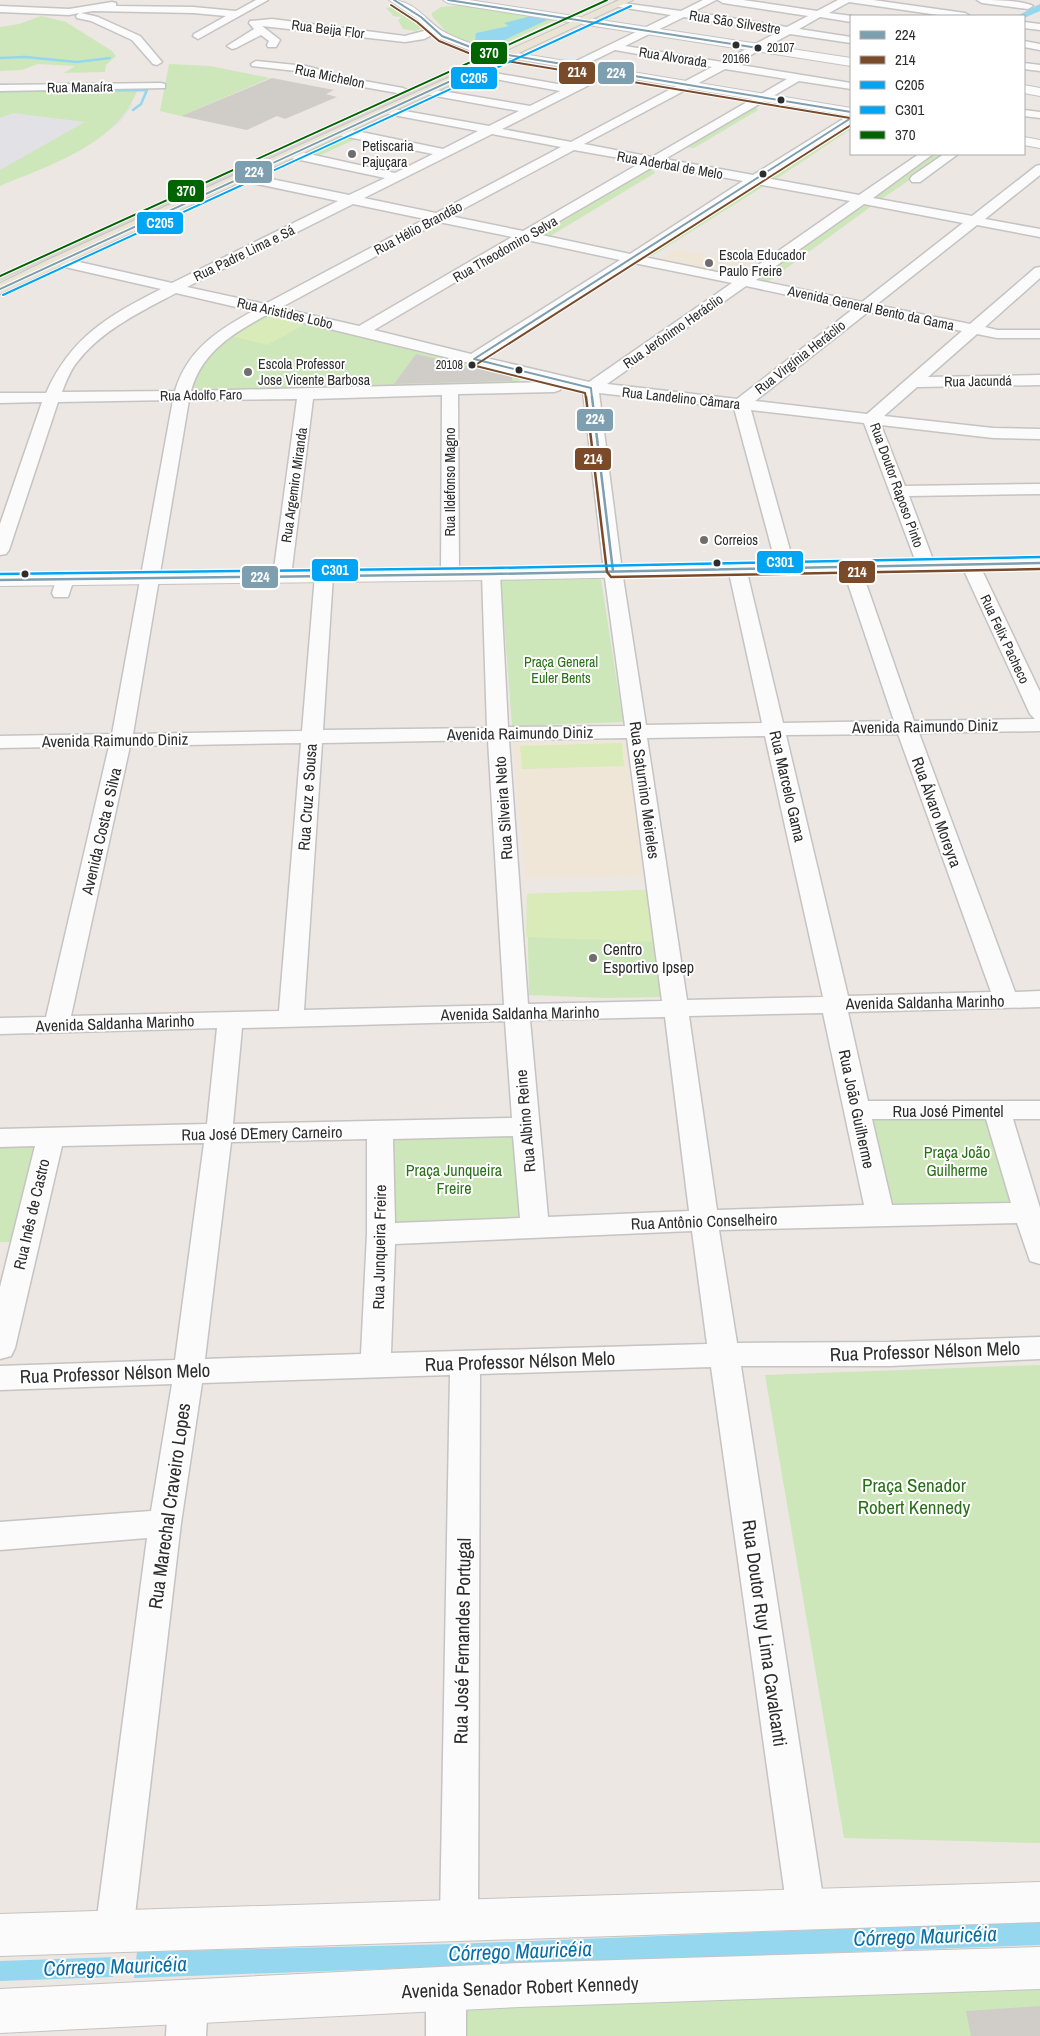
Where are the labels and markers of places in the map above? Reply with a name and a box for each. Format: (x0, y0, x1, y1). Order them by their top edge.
marker: 20166 (731, 40, 741, 50)
place label: 20107 (767, 40, 795, 56)
marker: 20107 (753, 43, 763, 53)
place label: 20166 (722, 51, 750, 67)
unlabelled marker (776, 95, 786, 105)
place label: Petiscaria Pajuçara (362, 137, 414, 171)
marker: Petiscaria Pajuçara (346, 148, 358, 160)
unlabelled marker (758, 169, 768, 179)
place label: Escola Educador Paulo Freire (719, 246, 806, 280)
marker: Escola Educador Paulo Freire (703, 257, 715, 269)
place label: Escola Professor Jose Vicente Barbosa (258, 355, 371, 389)
place label: 20108 (436, 357, 463, 373)
marker: 20108 (467, 360, 477, 370)
unlabelled marker (514, 365, 524, 375)
marker: Escola Professor Jose Vicente Barbosa (242, 366, 254, 378)
place label: Correios (714, 531, 758, 549)
marker: Correios (698, 534, 710, 546)
unlabelled marker (712, 558, 722, 568)
unlabelled marker (20, 569, 30, 579)
place label: Centro Esportivo Ipsep (603, 938, 694, 978)
marker: Centro Esportivo Ipsep (587, 952, 599, 964)

